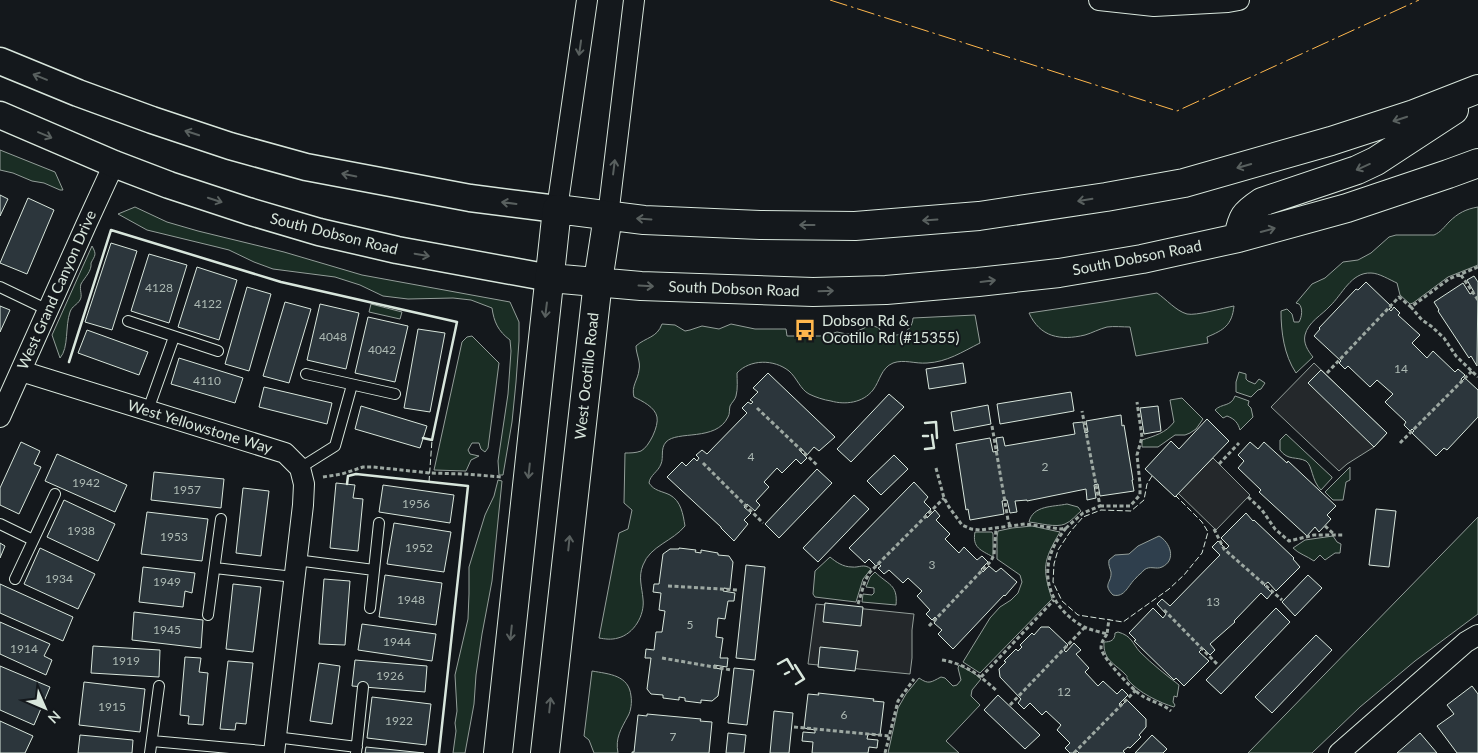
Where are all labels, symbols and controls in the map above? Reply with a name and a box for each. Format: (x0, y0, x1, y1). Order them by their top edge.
one-way arrow (575, 40, 585, 56)
one-way arrow (33, 72, 48, 82)
one-way arrow (1392, 114, 1408, 124)
one-way arrow (184, 128, 200, 138)
one-way arrow (37, 130, 52, 140)
one-way arrow (609, 160, 619, 176)
one-way arrow (1236, 161, 1252, 171)
one-way arrow (1356, 162, 1371, 172)
one-way arrow (342, 170, 358, 179)
one-way arrow (1078, 195, 1094, 205)
one-way arrow (207, 196, 222, 205)
one-way arrow (501, 198, 517, 208)
street label: West Grand Canyon Drive (13, 207, 99, 372)
street label: South Dobson Road (268, 208, 400, 258)
one-way arrow (637, 215, 653, 224)
one-way arrow (923, 215, 939, 225)
one-way arrow (799, 220, 815, 230)
one-way arrow (1260, 224, 1276, 234)
street label: South Dobson Road (1071, 236, 1203, 278)
one-way arrow (414, 250, 430, 260)
one-way arrow (980, 276, 996, 286)
street label: South Dobson Road (668, 277, 800, 299)
house number: 4128 (145, 280, 173, 295)
one-way arrow (638, 282, 654, 291)
one-way arrow (818, 287, 834, 296)
house number: 4122 (194, 296, 222, 311)
one-way arrow (541, 302, 551, 318)
place label: Dobson Rd & Ocotillo Rd (#15355) (822, 311, 959, 346)
street label: West Ocotillo Road (570, 312, 602, 440)
bus stop icon: Dobson Rd & Ocotillo Rd (#15355) (792, 317, 818, 343)
house number: 4048 (319, 329, 347, 344)
house number: 4042 (368, 342, 396, 357)
house number: 14 (1394, 361, 1408, 376)
house number: 4110 (193, 373, 221, 388)
street label: West Yellowstone Way (126, 395, 275, 457)
house number: 4 (748, 449, 755, 464)
house number: 2 (1042, 459, 1049, 474)
one-way arrow (524, 463, 534, 479)
house number: 1942 (72, 475, 100, 490)
house number: 1957 (173, 482, 201, 497)
house number: 1956 (402, 496, 430, 511)
house number: 1938 (67, 523, 95, 538)
house number: 1953 (160, 529, 188, 544)
one-way arrow (564, 535, 574, 551)
house number: 1952 (405, 540, 433, 555)
house number: 3 (929, 557, 936, 572)
house number: 1934 (45, 571, 73, 586)
house number: 1949 (153, 574, 181, 589)
house number: 1948 (397, 592, 425, 607)
house number: 13 (1206, 594, 1220, 609)
house number: 5 (687, 617, 694, 632)
house number: 1945 (153, 622, 181, 637)
one-way arrow (506, 625, 516, 641)
house number: 1944 (383, 634, 411, 649)
house number: 1914 (10, 641, 38, 656)
house number: 1919 (112, 653, 140, 668)
house number: 1926 (376, 668, 404, 683)
north arrow (20, 683, 70, 733)
house number: 12 (1057, 684, 1071, 699)
one-way arrow (545, 697, 555, 713)
house number: 1915 (98, 699, 126, 714)
house number: 6 (841, 707, 848, 722)
text: N (45, 708, 64, 727)
house number: 1922 (385, 713, 413, 728)
house number: 7 (670, 729, 677, 744)

